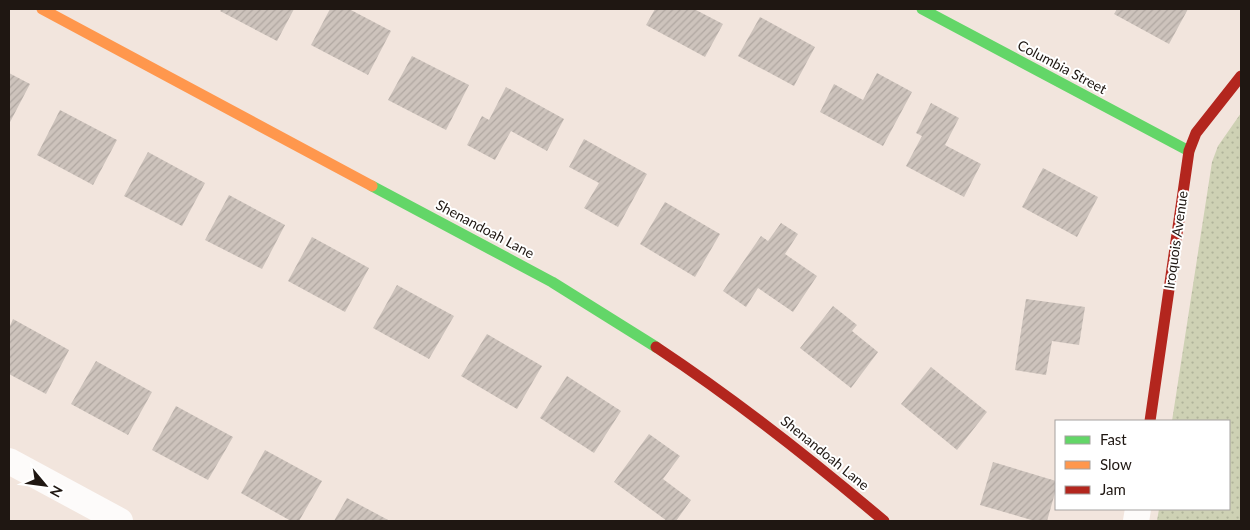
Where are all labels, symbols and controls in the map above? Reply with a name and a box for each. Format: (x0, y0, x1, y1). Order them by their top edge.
street label: Columbia Street (1015, 36, 1110, 97)
street label: Iroquois Avenue (1160, 190, 1191, 290)
street label: Shenandoah Lane (433, 196, 537, 262)
street label: Shenandoah Lane (778, 412, 873, 493)
legend (1055, 420, 1230, 510)
text: Fast (1100, 430, 1127, 448)
text: Slow (1100, 455, 1132, 473)
north arrow (20, 460, 70, 510)
text: Jam (1100, 480, 1126, 498)
text: N (47, 483, 67, 500)

